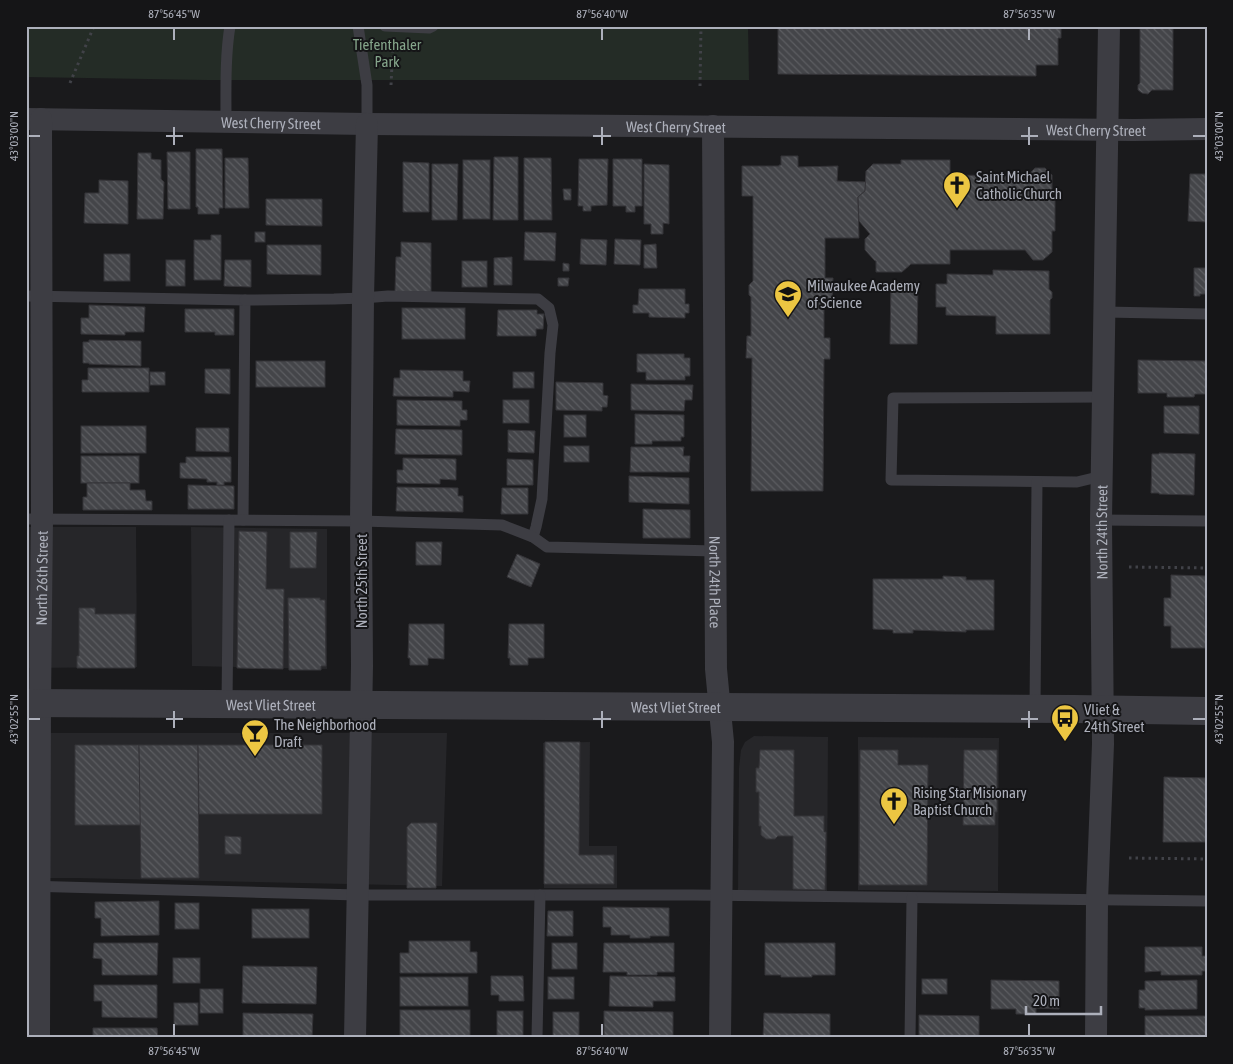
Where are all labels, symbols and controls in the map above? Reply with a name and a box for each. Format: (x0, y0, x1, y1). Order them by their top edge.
text: 87°56'45"W (148, 7, 200, 21)
text: 87°56'40"W (576, 7, 628, 21)
text: 87°56'35"W (1003, 7, 1055, 21)
park label: Tiefenthaler Park (353, 36, 422, 70)
text: 43°03'00"N (7, 111, 21, 161)
text: 43°03'00"N (1212, 111, 1226, 161)
street label: West Cherry Street (221, 113, 321, 132)
street label: West Cherry Street (626, 118, 726, 135)
street label: West Cherry Street (1046, 121, 1146, 139)
place label: Saint Michael Catholic Church (976, 168, 1062, 202)
church icon: Saint Michael Catholic Church (942, 170, 972, 209)
place label: Milwaukee Academy of Science (807, 277, 920, 311)
school or university icon: Milwaukee Academy of Science (773, 279, 803, 318)
street label: North 24th Street (1092, 485, 1110, 580)
street label: North 26th Street (32, 531, 50, 625)
street label: North 25th Street (353, 534, 370, 628)
street label: North 24th Place (707, 536, 724, 628)
text: 43°02'55"N (7, 694, 21, 744)
text: 43°02'55"N (1212, 694, 1226, 744)
street label: West Vliet Street (226, 696, 316, 713)
street label: West Vliet Street (631, 698, 721, 715)
place label: Vliet & 24th Street (1084, 701, 1145, 735)
bus stop icon: Vliet & 24th Street (1050, 703, 1080, 742)
place label: The Neighborhood Draft (274, 716, 376, 750)
bar icon: The Neighborhood Draft (240, 718, 270, 757)
place label: Rising Star Misionary Baptist Church (913, 784, 1027, 818)
church icon: Rising Star Misionary Baptist Church (879, 786, 909, 825)
scale bar (1026, 984, 1100, 1016)
text: 20 m (1033, 992, 1060, 1009)
text: 87°56'45"W (148, 1044, 200, 1058)
text: 87°56'40"W (576, 1044, 628, 1058)
text: 87°56'35"W (1003, 1044, 1055, 1058)

